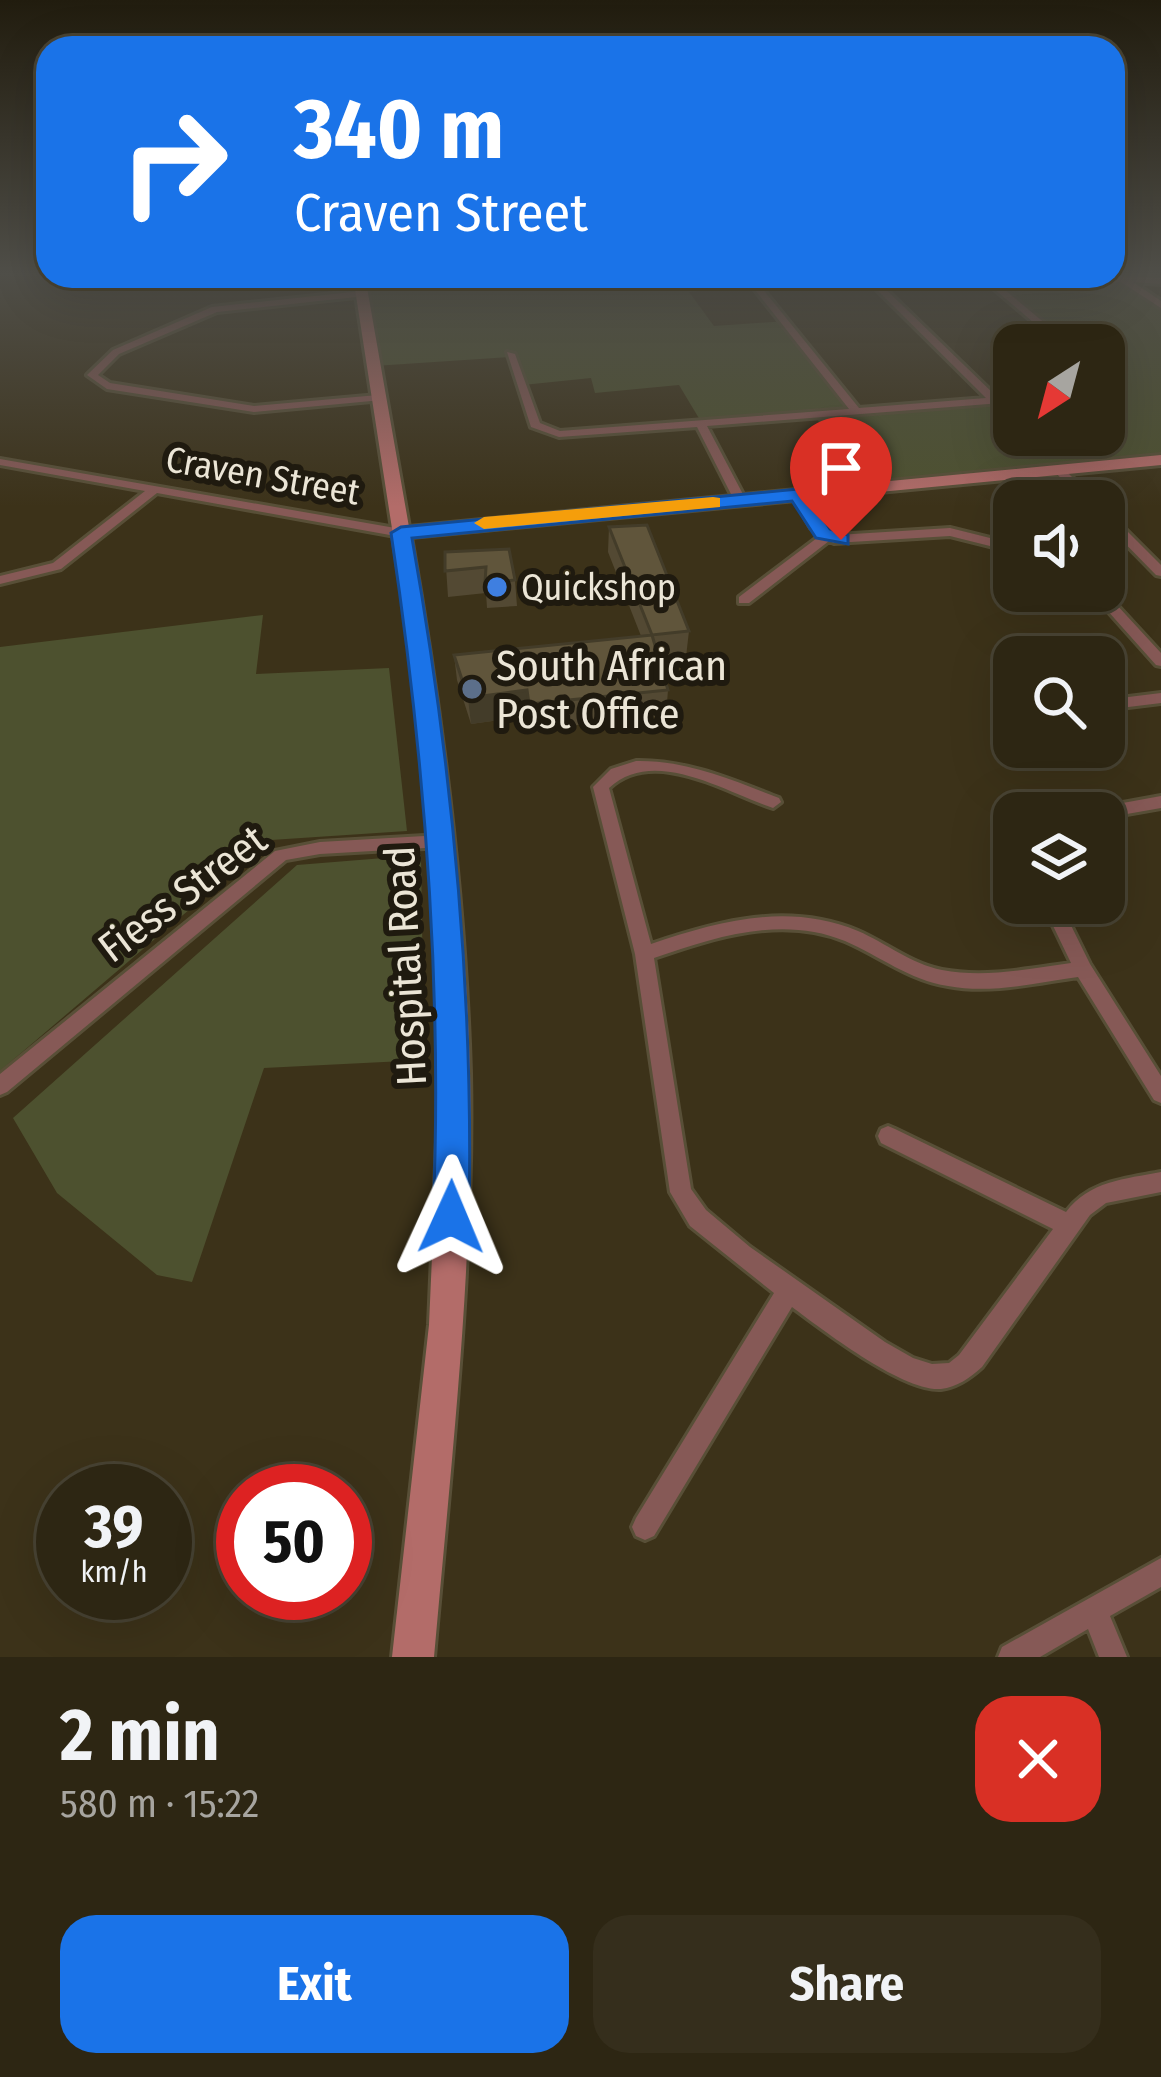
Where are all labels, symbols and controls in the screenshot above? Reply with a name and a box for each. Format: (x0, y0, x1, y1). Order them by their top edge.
text: 340 m (294, 79, 504, 180)
icon: right (96, 84, 252, 240)
text: Craven Street (294, 181, 588, 245)
north arrow (993, 324, 1125, 456)
map controls (993, 324, 1125, 924)
pin (790, 417, 892, 540)
icon: arrive (808, 435, 874, 501)
street label: Craven Street (163, 437, 363, 515)
button: sound (993, 480, 1125, 612)
place label: Quickshop (521, 566, 676, 610)
marker: Quickshop (484, 574, 510, 600)
button: search (993, 636, 1125, 768)
place label: South African Post Office (496, 641, 727, 739)
marker: South African Post Office (459, 676, 485, 702)
button: layers (993, 792, 1125, 924)
street label: Fiess Street (89, 814, 277, 973)
street label: Hospital Road (375, 845, 437, 1087)
position arrow (388, 1154, 514, 1280)
speed limit sign: 50 (216, 1464, 372, 1620)
text: 39 (85, 1491, 143, 1563)
text: km/h (81, 1554, 147, 1590)
text: 2 min (60, 1693, 220, 1779)
button: close (975, 1696, 1101, 1822)
text: 580 m · 15:22 (60, 1781, 259, 1827)
button: Exit (60, 1915, 569, 2053)
button: Share (593, 1915, 1101, 2053)

